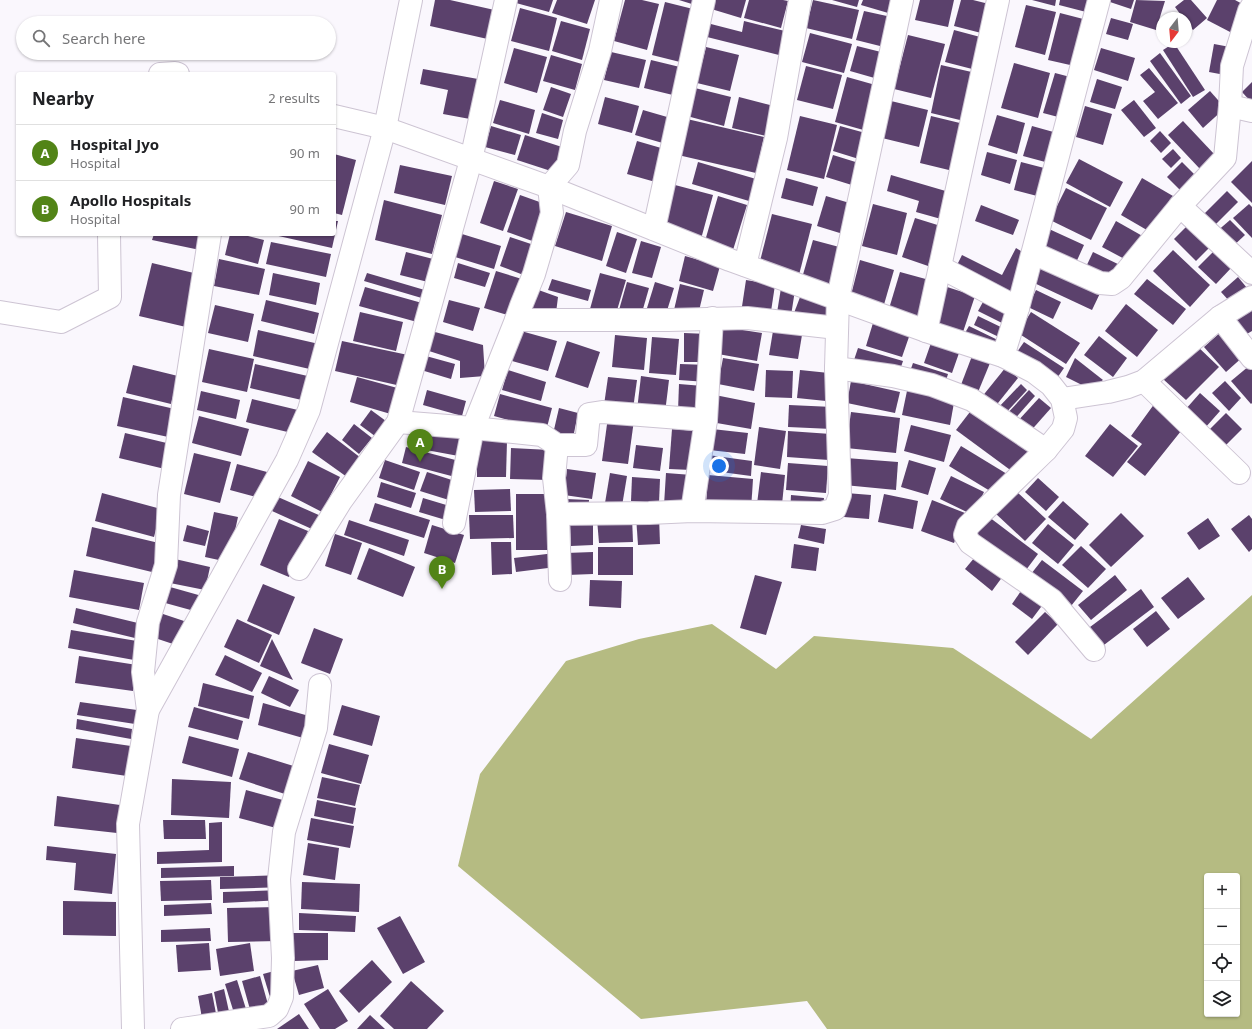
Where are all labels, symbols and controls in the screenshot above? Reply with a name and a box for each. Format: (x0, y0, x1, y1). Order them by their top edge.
north arrow (1156, 12, 1192, 48)
search box (16, 16, 336, 60)
icon: search (30, 27, 52, 49)
text: Search here (62, 28, 145, 48)
text: Nearby (32, 87, 94, 110)
text: 2 results (268, 89, 320, 107)
text: Hospital Jyo (70, 134, 159, 154)
text: A (41, 144, 50, 162)
text: 90 m (290, 144, 320, 162)
text: Hospital (70, 154, 120, 172)
text: Apollo Hospitals (70, 190, 191, 210)
text: B (41, 200, 49, 218)
text: 90 m (290, 200, 320, 218)
text: Hospital (70, 210, 120, 228)
pin: A (407, 429, 433, 462)
your location (709, 456, 729, 476)
pin: B (429, 556, 455, 589)
map controls (1204, 873, 1240, 1017)
button: + (1204, 873, 1240, 909)
button: − (1204, 909, 1240, 945)
button: locate (1204, 945, 1240, 981)
button: layers (1204, 981, 1240, 1017)

